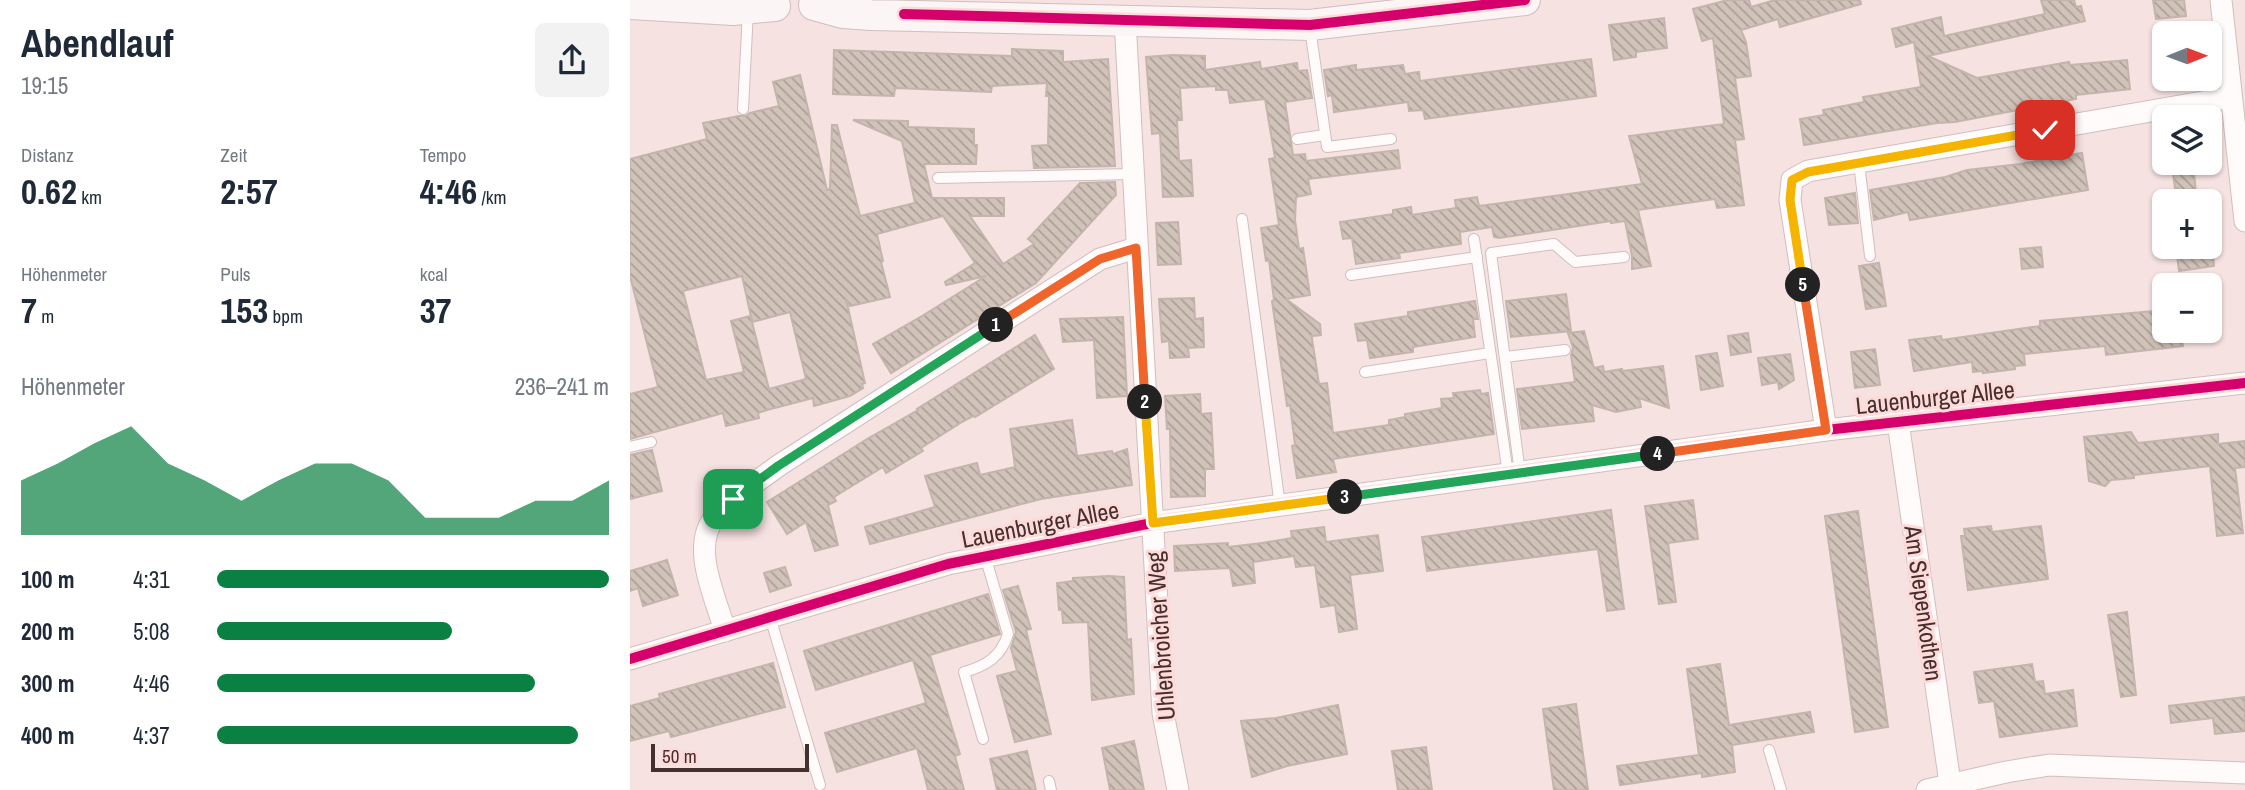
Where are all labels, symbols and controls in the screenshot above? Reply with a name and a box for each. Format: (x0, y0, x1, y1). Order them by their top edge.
text: Abendlauf (21, 18, 173, 69)
north arrow (2152, 21, 2222, 91)
map controls (2152, 21, 2222, 343)
button: share (535, 23, 609, 97)
text: 19:15 (21, 70, 68, 101)
pin (2015, 100, 2075, 160)
button: layers (2152, 105, 2222, 175)
icon: check (2026, 111, 2064, 149)
text: Distanz (21, 142, 74, 168)
text: Zeit (220, 142, 247, 168)
text: Tempo (420, 142, 466, 168)
text: 0.62 (21, 168, 77, 215)
text: 2:57 (220, 168, 278, 215)
text: 4:46 (420, 168, 477, 215)
text: km (77, 184, 102, 210)
text: /km (477, 184, 507, 210)
button: + (2152, 189, 2222, 259)
text: Höhenmeter (21, 261, 107, 287)
text: Puls (220, 261, 251, 287)
text: kcal (420, 261, 447, 287)
pin: 5 (1786, 268, 1820, 302)
text: 5 (1798, 271, 1807, 297)
button: − (2152, 273, 2222, 343)
text: 7 (21, 287, 37, 334)
text: 153 (220, 287, 268, 334)
text: 37 (420, 287, 452, 334)
text: m (37, 303, 54, 329)
text: bpm (268, 303, 303, 329)
pin: 1 (978, 308, 1014, 342)
text: 1 (991, 311, 1000, 337)
text: Höhenmeter (21, 371, 125, 402)
text: 236–241 m (515, 371, 609, 402)
street label: Lauenburger Allee (1854, 373, 2016, 421)
pin: 2 (1128, 384, 1162, 420)
text: 2 (1140, 388, 1149, 414)
pin: 4 (1640, 436, 1676, 472)
text: 4 (1653, 440, 1662, 466)
pin (703, 469, 763, 529)
icon: arrive (714, 480, 752, 518)
pin: 3 (1328, 480, 1362, 514)
text: 3 (1340, 483, 1349, 509)
street label: Lauenburger Allee (959, 493, 1121, 555)
street label: Am Siepenkothen (1897, 522, 1951, 683)
street label: Uhlenbroicher Weg (1138, 550, 1182, 722)
text: 100 m (21, 564, 74, 595)
text: 4:31 (133, 564, 170, 595)
text: 200 m (21, 616, 74, 647)
text: 5:08 (133, 616, 170, 647)
text: 300 m (21, 668, 74, 699)
text: 4:46 (133, 668, 170, 699)
text: 400 m (21, 720, 74, 751)
text: 4:37 (133, 720, 170, 751)
scale bar (651, 741, 808, 773)
text: 50 m (662, 743, 697, 769)

